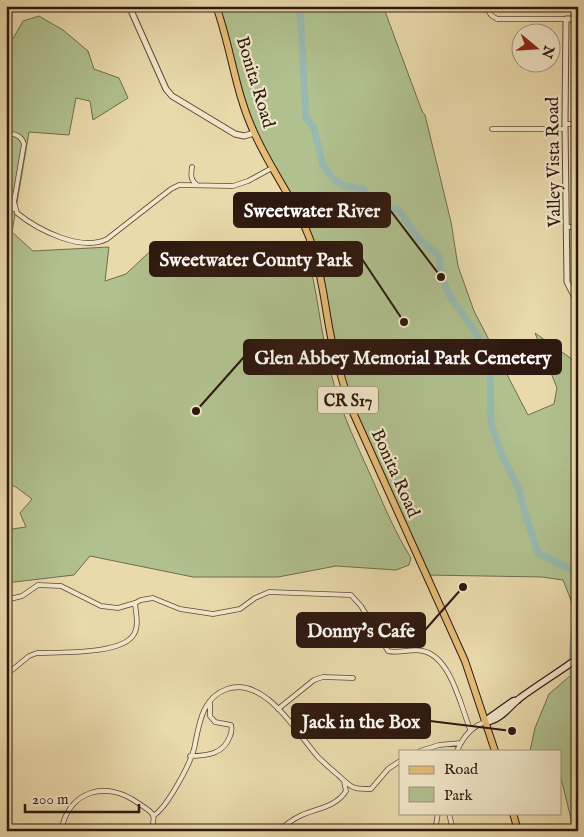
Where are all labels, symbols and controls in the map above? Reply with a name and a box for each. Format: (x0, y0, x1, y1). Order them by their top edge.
north arrow (512, 22, 562, 72)
street label: Bonita Road (230, 34, 279, 131)
text: N (537, 42, 558, 60)
street label: Valley Vista Road (542, 96, 567, 229)
callout: Sweetwater River (234, 193, 390, 227)
text: Sweetwater River (244, 200, 381, 224)
callout: Sweetwater County Park (150, 242, 362, 276)
text: Sweetwater County Park (160, 249, 353, 273)
callout: Glen Abbey Memorial Park Cemetery (244, 340, 561, 374)
text: Glen Abbey Memorial Park Cemetery (255, 347, 552, 371)
road number: CR S17 (318, 386, 378, 414)
street label: Bonita Road (365, 426, 425, 522)
callout: Donny's Cafe (297, 613, 425, 647)
text: Donny's Cafe (307, 620, 415, 644)
callout: Jack in the Box (292, 704, 430, 738)
text: Jack in the Box (299, 711, 421, 735)
legend (399, 750, 562, 814)
text: Road (444, 760, 479, 779)
scale bar (25, 782, 139, 814)
text: Park (444, 786, 474, 805)
text: 200 m (32, 790, 69, 809)

